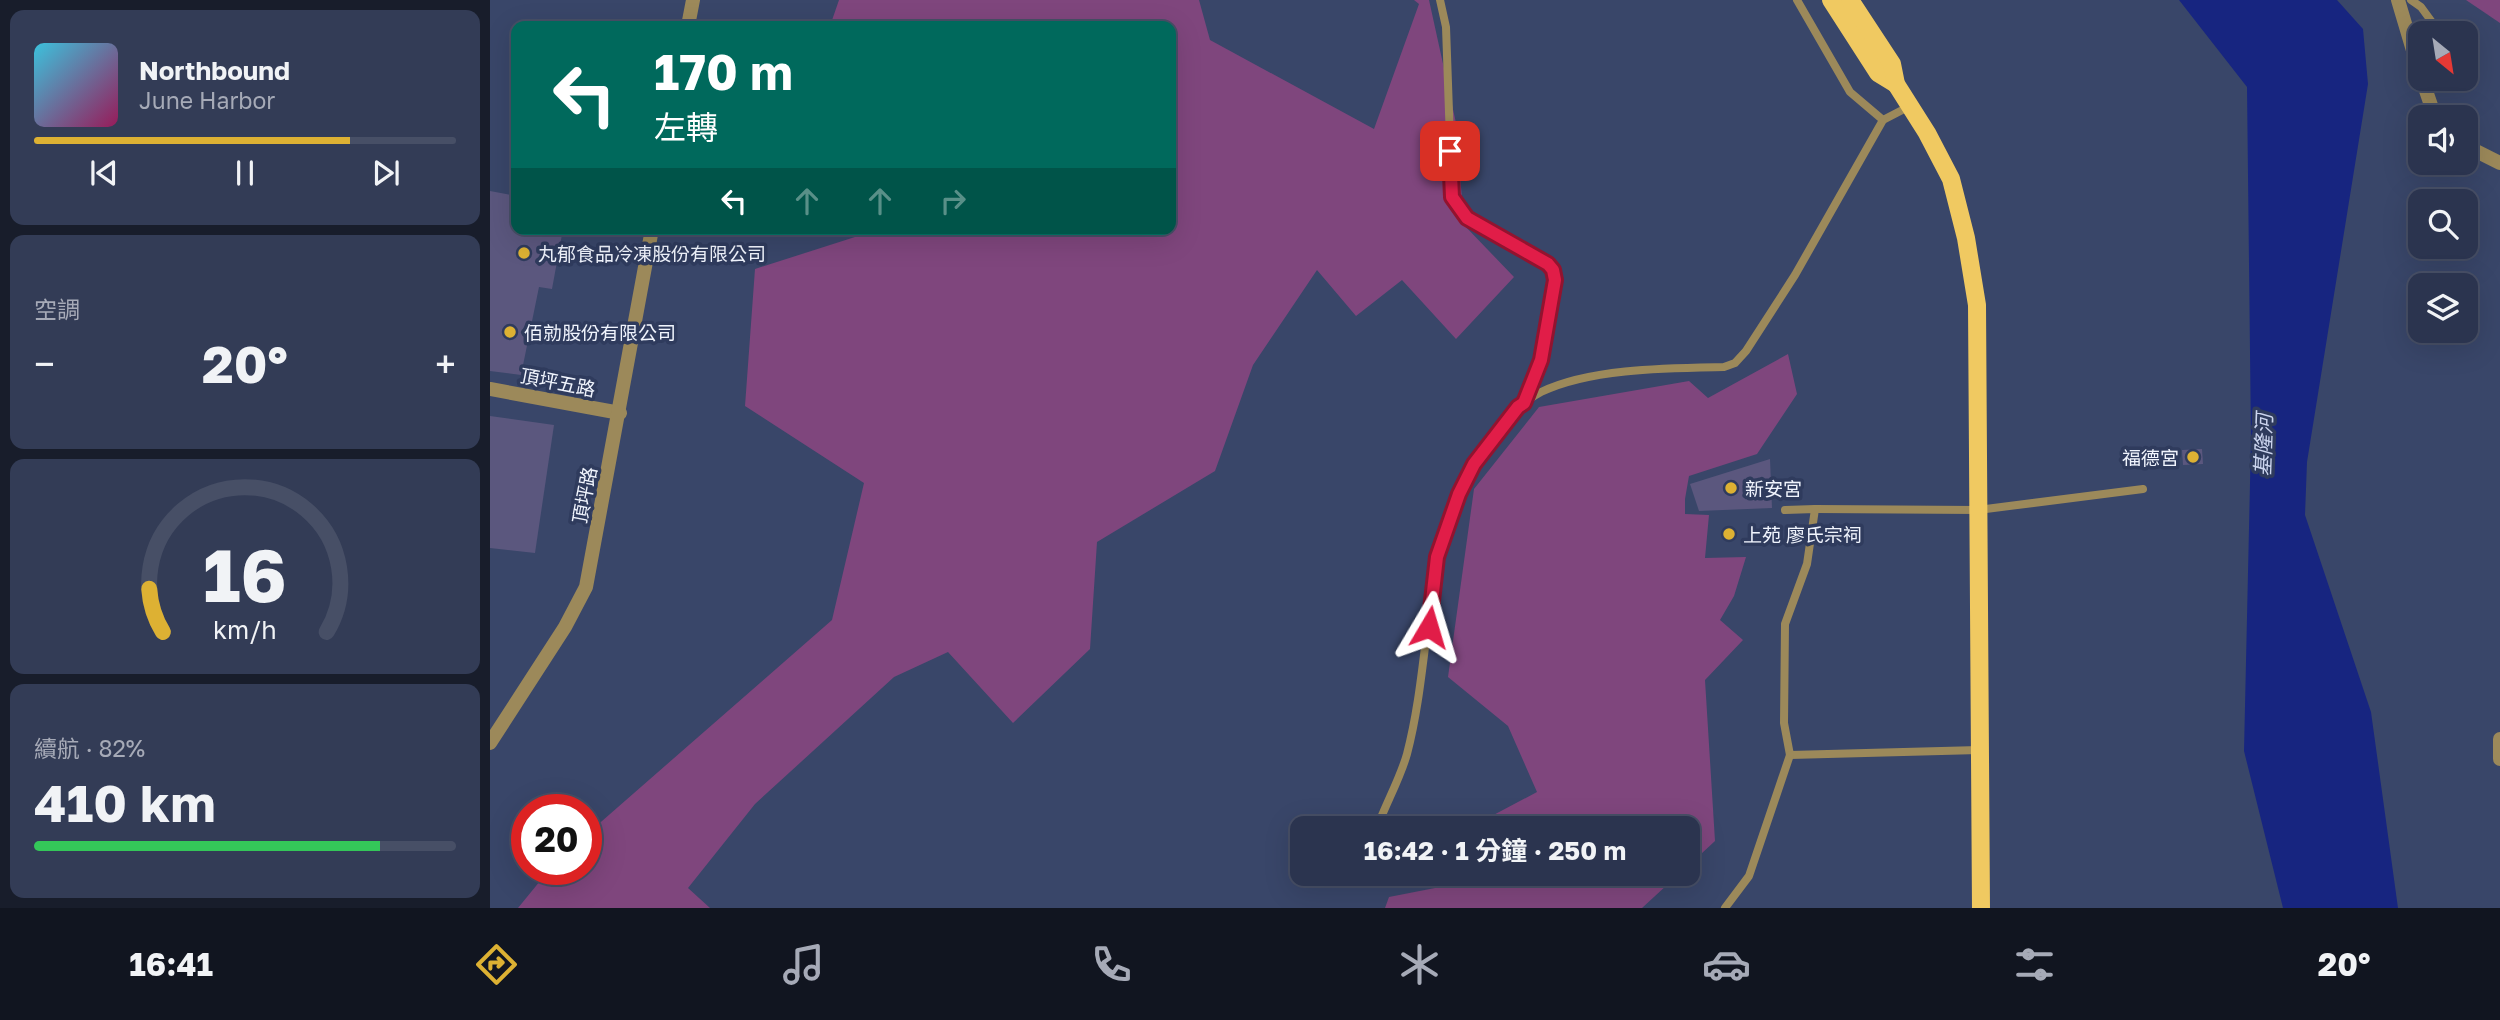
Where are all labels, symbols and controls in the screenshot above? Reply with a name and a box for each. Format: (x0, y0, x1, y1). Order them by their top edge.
north arrow (2408, 21, 2478, 91)
map controls (2408, 21, 2478, 343)
text: 170 m (654, 42, 793, 101)
icon: left (539, 49, 630, 140)
text: Northbound (139, 55, 290, 86)
text: June Harbor (139, 86, 275, 114)
button: sound (2408, 105, 2478, 175)
text: 左轉 (654, 108, 718, 146)
pin (1420, 121, 1480, 181)
icon: arrive (1431, 132, 1469, 170)
icon: previous (85, 154, 123, 192)
icon: pause (226, 154, 264, 192)
icon: next (367, 154, 405, 192)
icon: left (715, 182, 753, 220)
icon: ahead (788, 182, 826, 220)
icon: ahead (861, 182, 899, 220)
icon: right (934, 182, 972, 220)
button: search (2408, 189, 2478, 259)
place label: 丸郁食品冷凍股份有限公司 (538, 242, 766, 265)
marker: 丸郁食品冷凍股份有限公司 (516, 245, 532, 261)
button: layers (2408, 273, 2478, 343)
text: 空調 (34, 295, 80, 323)
place label: 佰勍股份有限公司 (524, 321, 676, 344)
marker: 佰勍股份有限公司 (502, 324, 518, 340)
text: 20° (202, 332, 288, 394)
text: − (34, 341, 55, 386)
text: + (435, 341, 456, 386)
street label: 頂坪五路 (518, 363, 598, 401)
water label: 基隆河 (2249, 409, 2277, 477)
place label: 福德宮 (2122, 446, 2179, 469)
marker: 福德宮 (2185, 449, 2201, 465)
street label: 頂坪路 (567, 465, 601, 525)
place label: 新安宮 (1745, 477, 1802, 500)
marker: 新安宮 (1723, 480, 1739, 496)
place label: 上苑 廖氏宗祠 (1743, 523, 1862, 546)
marker: 上苑 廖氏宗祠 (1721, 526, 1737, 542)
text: 16 (203, 532, 287, 619)
position arrow (1392, 590, 1466, 664)
text: km/h (213, 614, 277, 645)
text: 續航 · 82% (34, 734, 145, 762)
text: 410 km (34, 771, 216, 833)
speed limit sign: 20 (511, 794, 602, 885)
text: 16:42 · 1 分鐘 · 250 m (1364, 835, 1626, 866)
icon: directions (472, 940, 521, 989)
icon: music (779, 940, 828, 989)
icon: phone (1087, 940, 1136, 989)
icon: climate (1395, 940, 1444, 989)
icon: car (1702, 940, 1751, 989)
icon: filters (2010, 940, 2059, 989)
text: 16:41 (129, 945, 213, 983)
text: 20° (2318, 945, 2371, 983)

